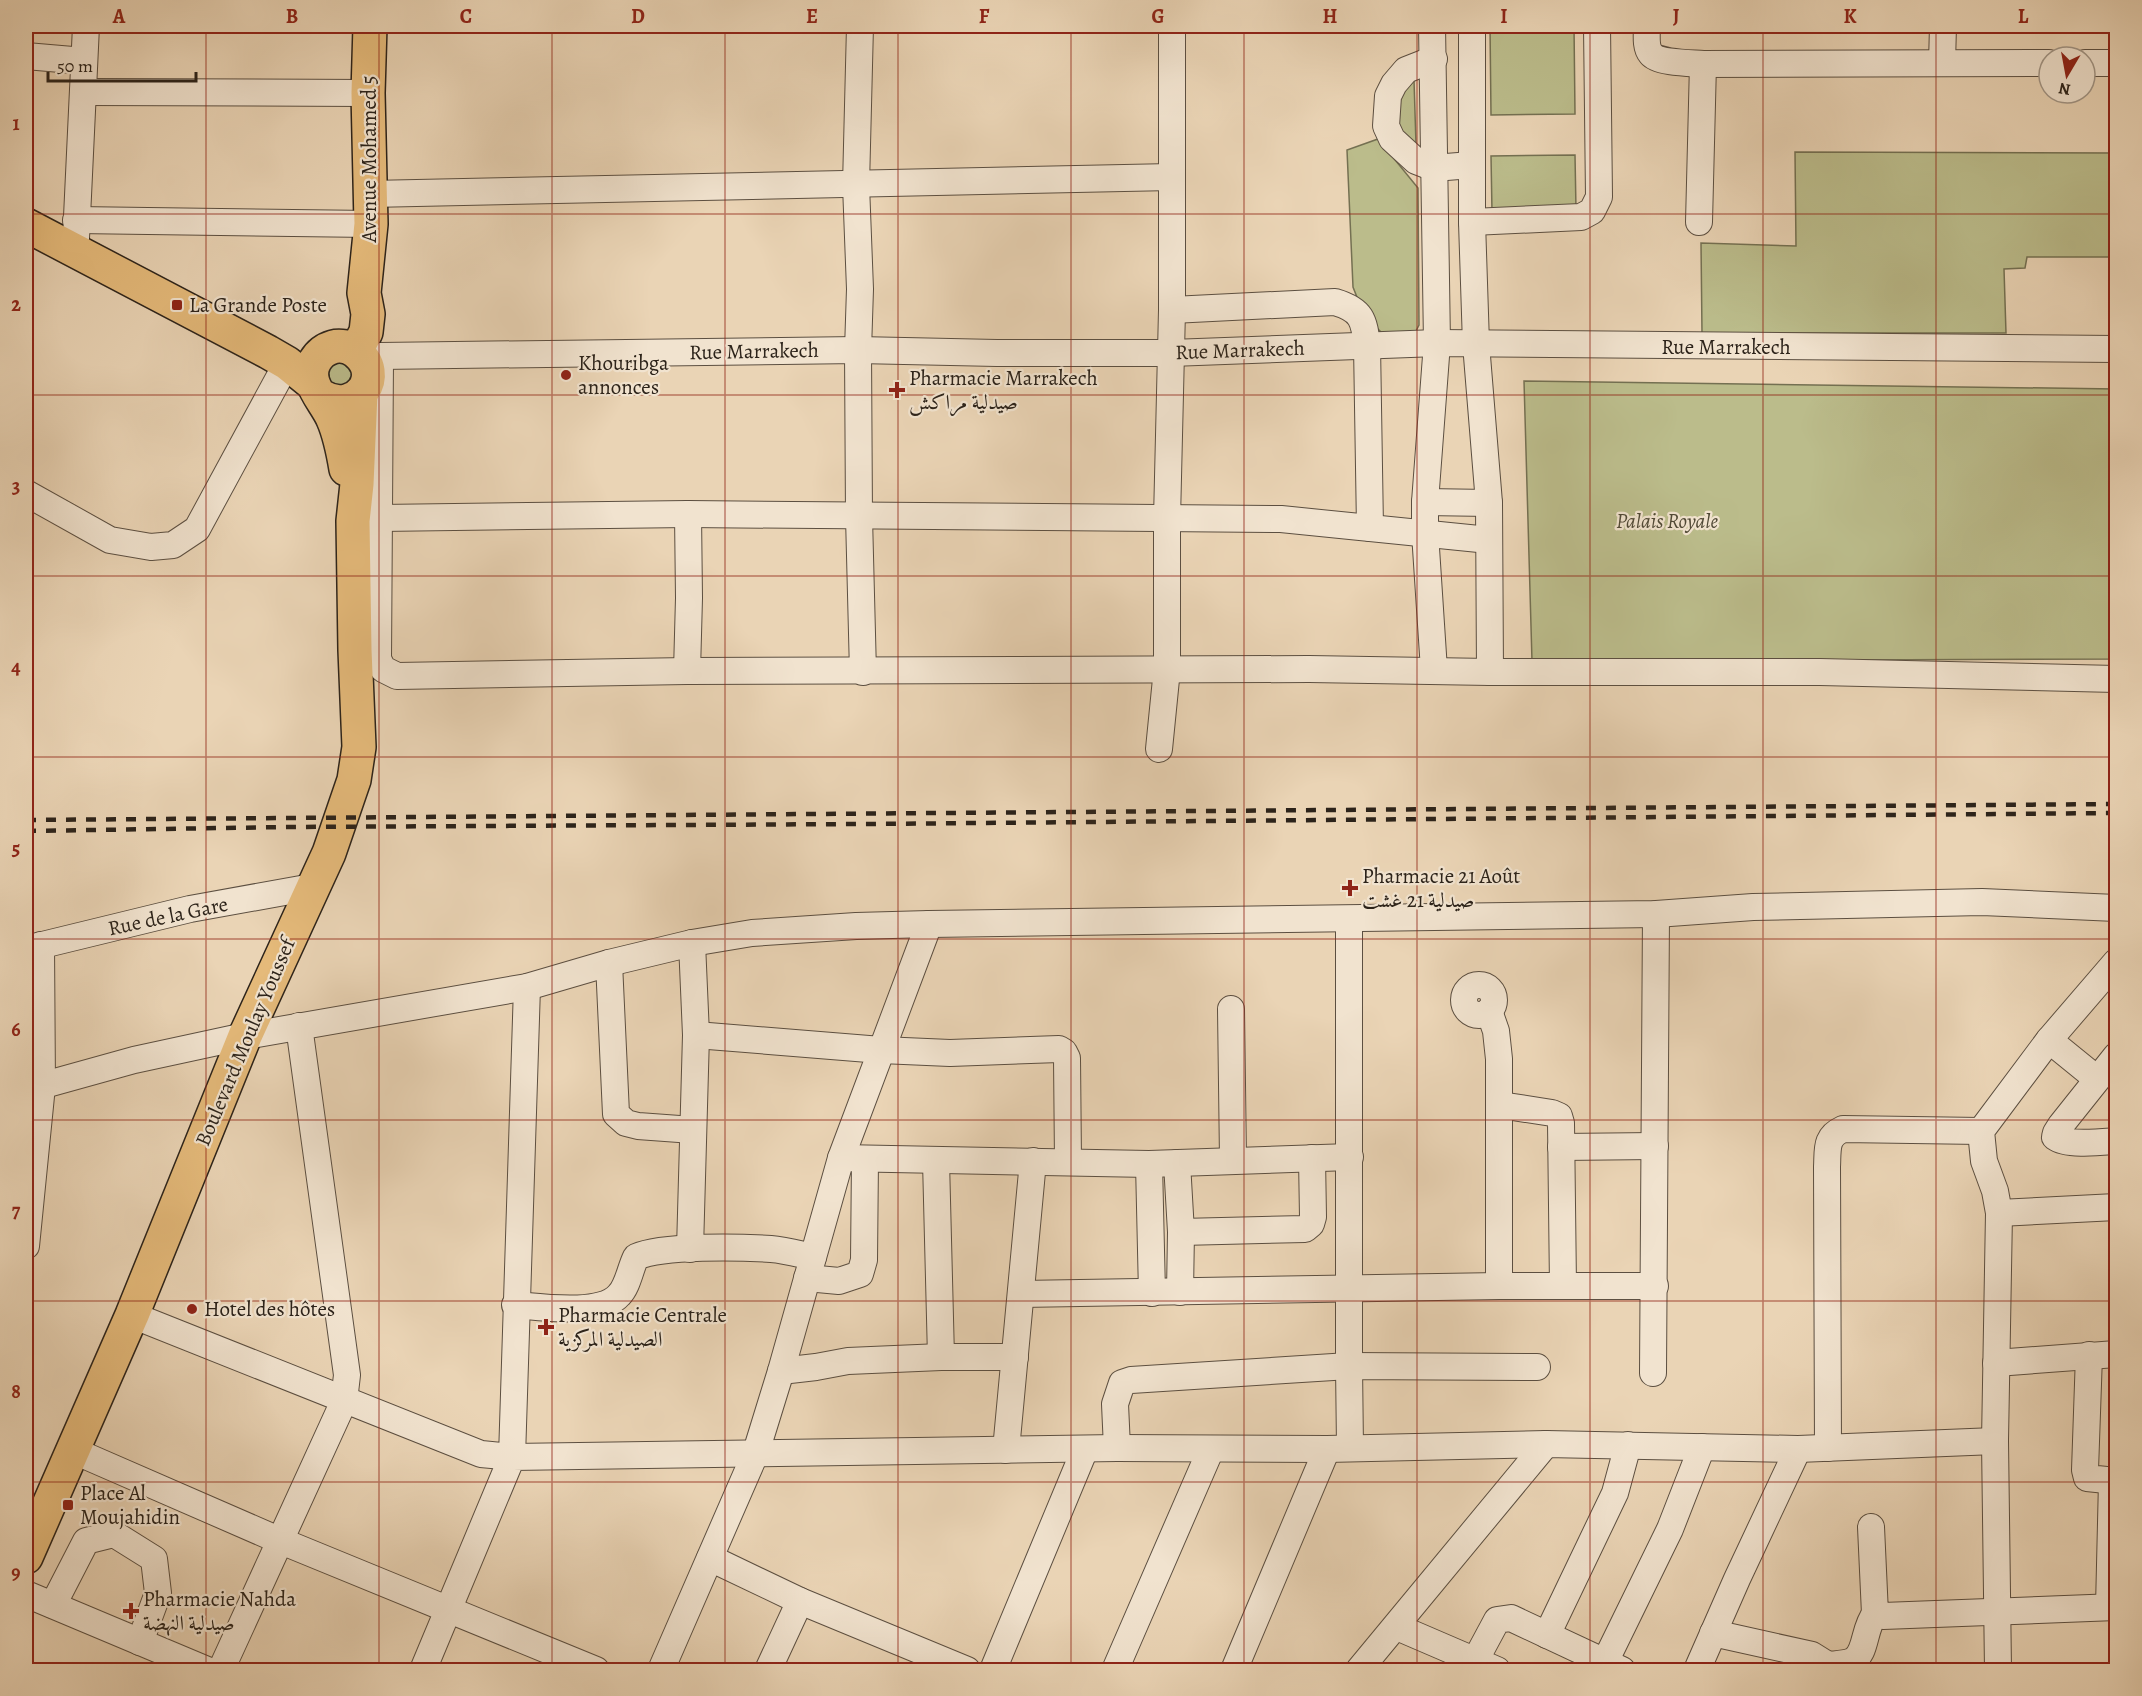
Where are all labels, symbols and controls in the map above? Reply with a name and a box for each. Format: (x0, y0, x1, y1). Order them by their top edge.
text: A (112, 3, 126, 30)
text: B (286, 3, 298, 30)
text: C (460, 3, 472, 30)
text: D (631, 3, 645, 30)
text: E (806, 3, 818, 30)
text: F (979, 3, 990, 30)
text: G (1151, 3, 1165, 30)
text: H (1323, 3, 1338, 30)
text: I (1500, 3, 1508, 30)
text: J (1673, 3, 1680, 30)
text: K (1843, 3, 1857, 30)
text: L (2018, 3, 2029, 30)
scale bar (48, 45, 196, 83)
north arrow (2037, 45, 2097, 105)
text: 50 m (57, 54, 93, 78)
street label: Avenue Mohamed 5 (355, 76, 383, 243)
text: N (2057, 77, 2072, 101)
text: 1 (12, 110, 20, 137)
text: 2 (11, 291, 21, 318)
place label: La Grande Poste (189, 291, 327, 319)
marker: La Grande Poste (170, 298, 184, 312)
street label: Rue Marrakech (1661, 333, 1791, 361)
street label: Rue Marrakech (1175, 334, 1305, 366)
street label: Rue Marrakech (689, 336, 819, 366)
place label: Khouribga annonces (578, 349, 669, 401)
place label: Pharmacie Marrakech صيدلية مراكش (909, 364, 1098, 417)
marker: Khouribga annonces (559, 368, 573, 382)
marker: Pharmacie Marrakech صيدلية مراكش (890, 383, 904, 397)
text: 3 (12, 473, 20, 500)
park label: Palais Royale (1616, 507, 1719, 535)
text: 4 (11, 654, 21, 681)
text: 5 (12, 835, 20, 862)
place label: Pharmacie 21 Août صيدلية 21 غشت (1362, 862, 1520, 914)
marker: Pharmacie 21 Août صيدلية 21 غشت (1343, 881, 1357, 895)
street label: Rue de la Gare (105, 890, 231, 942)
street label: Boulevard Moulay Youssef (188, 931, 303, 1150)
text: 6 (11, 1016, 21, 1043)
text: 7 (12, 1197, 21, 1224)
place label: Hotel des hôtes (204, 1295, 335, 1323)
place label: Pharmacie Centrale الصيدلية المركزية (558, 1301, 727, 1353)
marker: Hotel des hôtes (185, 1302, 199, 1316)
marker: Pharmacie Centrale الصيدلية المركزية (539, 1320, 553, 1334)
text: 8 (11, 1378, 21, 1405)
place label: Place Al Moujahidin (80, 1479, 180, 1531)
marker: Place Al Moujahidin (61, 1498, 75, 1512)
text: 9 (11, 1559, 21, 1586)
place label: Pharmacie Nahda صيدلية النهضة (143, 1585, 296, 1637)
marker: Pharmacie Nahda صيدلية النهضة (124, 1604, 138, 1618)

